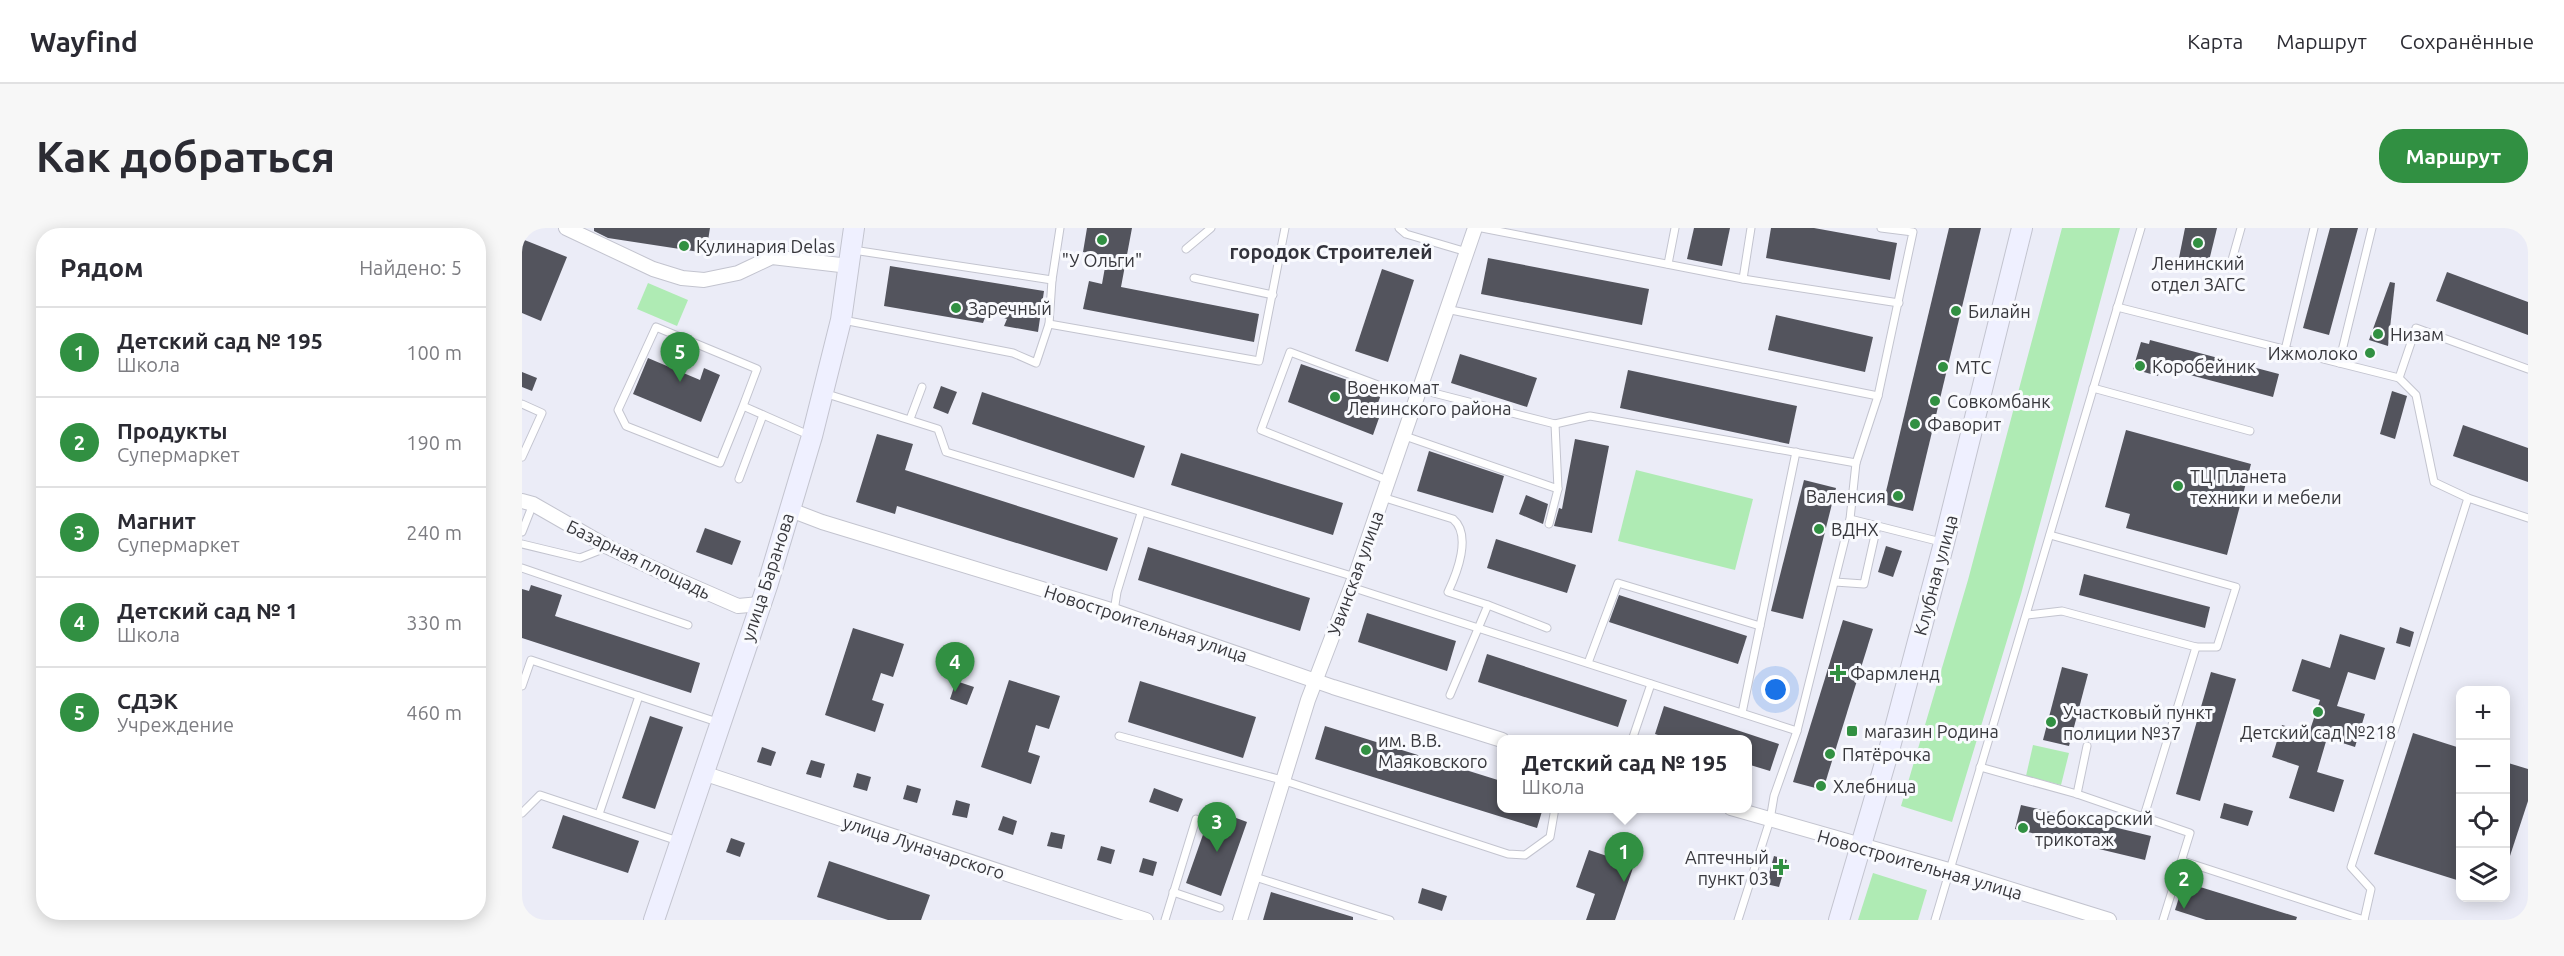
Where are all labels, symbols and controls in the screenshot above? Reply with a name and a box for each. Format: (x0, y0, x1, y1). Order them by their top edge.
text: Wayfind (30, 26, 138, 57)
text: Карта (2187, 29, 2243, 53)
text: Маршрут (2276, 29, 2367, 53)
text: Сохранённые (2400, 29, 2534, 53)
button: Маршрут (2379, 129, 2528, 183)
text: Как добраться (36, 133, 335, 180)
marker: "У Ольги" (1095, 233, 1109, 247)
place label: Кулинария Delas (696, 236, 835, 256)
marker: Ленинский отдел ЗАГС (2191, 236, 2205, 250)
marker: Кулинария Delas (677, 239, 691, 253)
district label: городок Строителей (1230, 240, 1432, 263)
place label: "У Ольги" (1062, 250, 1142, 270)
text: Рядом (60, 253, 144, 282)
place label: Ленинский отдел ЗАГС (2151, 253, 2245, 294)
text: Найдено: 5 (359, 256, 462, 279)
place label: Заречный (968, 298, 1052, 318)
marker: Заречный (949, 301, 963, 315)
place label: Билайн (1968, 301, 2031, 321)
marker: Билайн (1949, 304, 1963, 318)
place label: Низам (2390, 324, 2444, 344)
marker: Низам (2371, 327, 2385, 341)
text: Детский сад № 195 (117, 328, 323, 353)
pin: 5 (660, 332, 700, 382)
text: 1 (74, 341, 85, 364)
text: 100 m (406, 341, 462, 364)
place label: Ижмолоко (2268, 343, 2358, 363)
marker: Ижмолоко (2363, 346, 2377, 360)
text: Школа (117, 353, 180, 376)
place label: Коробейник (2152, 356, 2256, 376)
place label: МТС (1955, 357, 1991, 377)
marker: Коробейник (2133, 359, 2147, 373)
marker: МТС (1936, 360, 1950, 374)
place label: Военкомат Ленинского района (1347, 377, 1512, 418)
marker: Военкомат Ленинского района (1328, 390, 1342, 404)
place label: Совкомбанк (1947, 391, 2051, 411)
marker: Совкомбанк (1928, 394, 1942, 408)
place label: Фаворит (1927, 414, 2001, 434)
marker: Фаворит (1908, 417, 1922, 431)
text: Продукты (117, 418, 227, 443)
text: 2 (74, 431, 85, 454)
text: 190 m (406, 431, 462, 454)
text: Супермаркет (117, 443, 240, 466)
place label: ТЦ Планета техники и мебели (2190, 466, 2342, 507)
marker: ТЦ Планета техники и мебели (2171, 479, 2185, 493)
place label: Валенсия (1806, 486, 1886, 506)
marker: Валенсия (1891, 489, 1905, 503)
text: Магнит (117, 508, 196, 533)
street label: Увинская улица (1323, 508, 1387, 638)
street label: улица Баранова (737, 510, 797, 644)
street label: Клубная улица (1909, 513, 1961, 637)
street label: Базарная площадь (564, 515, 714, 603)
place label: ВДНХ (1831, 519, 1879, 539)
text: 3 (74, 521, 85, 544)
text: 240 m (406, 521, 462, 544)
marker: ВДНХ (1812, 522, 1826, 536)
text: Супермаркет (117, 533, 240, 556)
street label: Новостроительная улица (1042, 581, 1250, 665)
text: Детский сад № 1 (117, 598, 298, 623)
text: 4 (74, 611, 85, 634)
text: 330 m (406, 611, 462, 634)
text: Школа (117, 623, 180, 646)
pin: 4 (936, 642, 974, 692)
place label: Фармленд (1850, 663, 1940, 683)
marker: Фармленд (1831, 666, 1845, 680)
your location (1761, 675, 1790, 704)
map controls (2456, 686, 2510, 902)
button: + (2456, 686, 2510, 740)
text: СДЭК (117, 688, 178, 713)
text: 5 (74, 701, 85, 724)
text: 460 m (406, 701, 462, 724)
place label: Участковый пункт полиции №37 (2063, 702, 2213, 743)
marker: Детский сад №218 (2311, 705, 2325, 719)
text: Учреждение (117, 713, 234, 736)
marker: Участковый пункт полиции №37 (2044, 715, 2058, 729)
place label: магазин Родина (1864, 721, 1999, 741)
place label: Детский сад №218 (2240, 722, 2396, 742)
marker: магазин Родина (1845, 724, 1859, 738)
place label: им. В.В. Маяковского (1378, 730, 1488, 771)
popup (1497, 735, 1752, 813)
button: − (2456, 740, 2510, 794)
marker: им. В.В. Маяковского (1359, 743, 1373, 757)
place label: Пятёрочка (1842, 744, 1931, 764)
marker: Пятёрочка (1823, 747, 1837, 761)
text: Детский сад № 195 (1522, 750, 1728, 775)
text: Школа (1522, 775, 1585, 798)
place label: Хлебница (1833, 776, 1916, 796)
marker: Хлебница (1814, 779, 1828, 793)
button: locate (2456, 794, 2510, 848)
pin: 3 (1198, 802, 1236, 852)
place label: Чебоксарский трикотаж (2035, 808, 2153, 849)
street label: улица Луначарского (841, 811, 1007, 883)
marker: Чебоксарский трикотаж (2016, 821, 2030, 835)
street label: Новостроительная улица (1815, 825, 2025, 903)
pin: 1 (1604, 832, 1644, 882)
place label: Аптечный пункт 03 (1685, 847, 1769, 888)
button: layers (2456, 848, 2510, 902)
marker: Аптечный пункт 03 (1774, 860, 1788, 874)
pin: 2 (2164, 860, 2204, 909)

